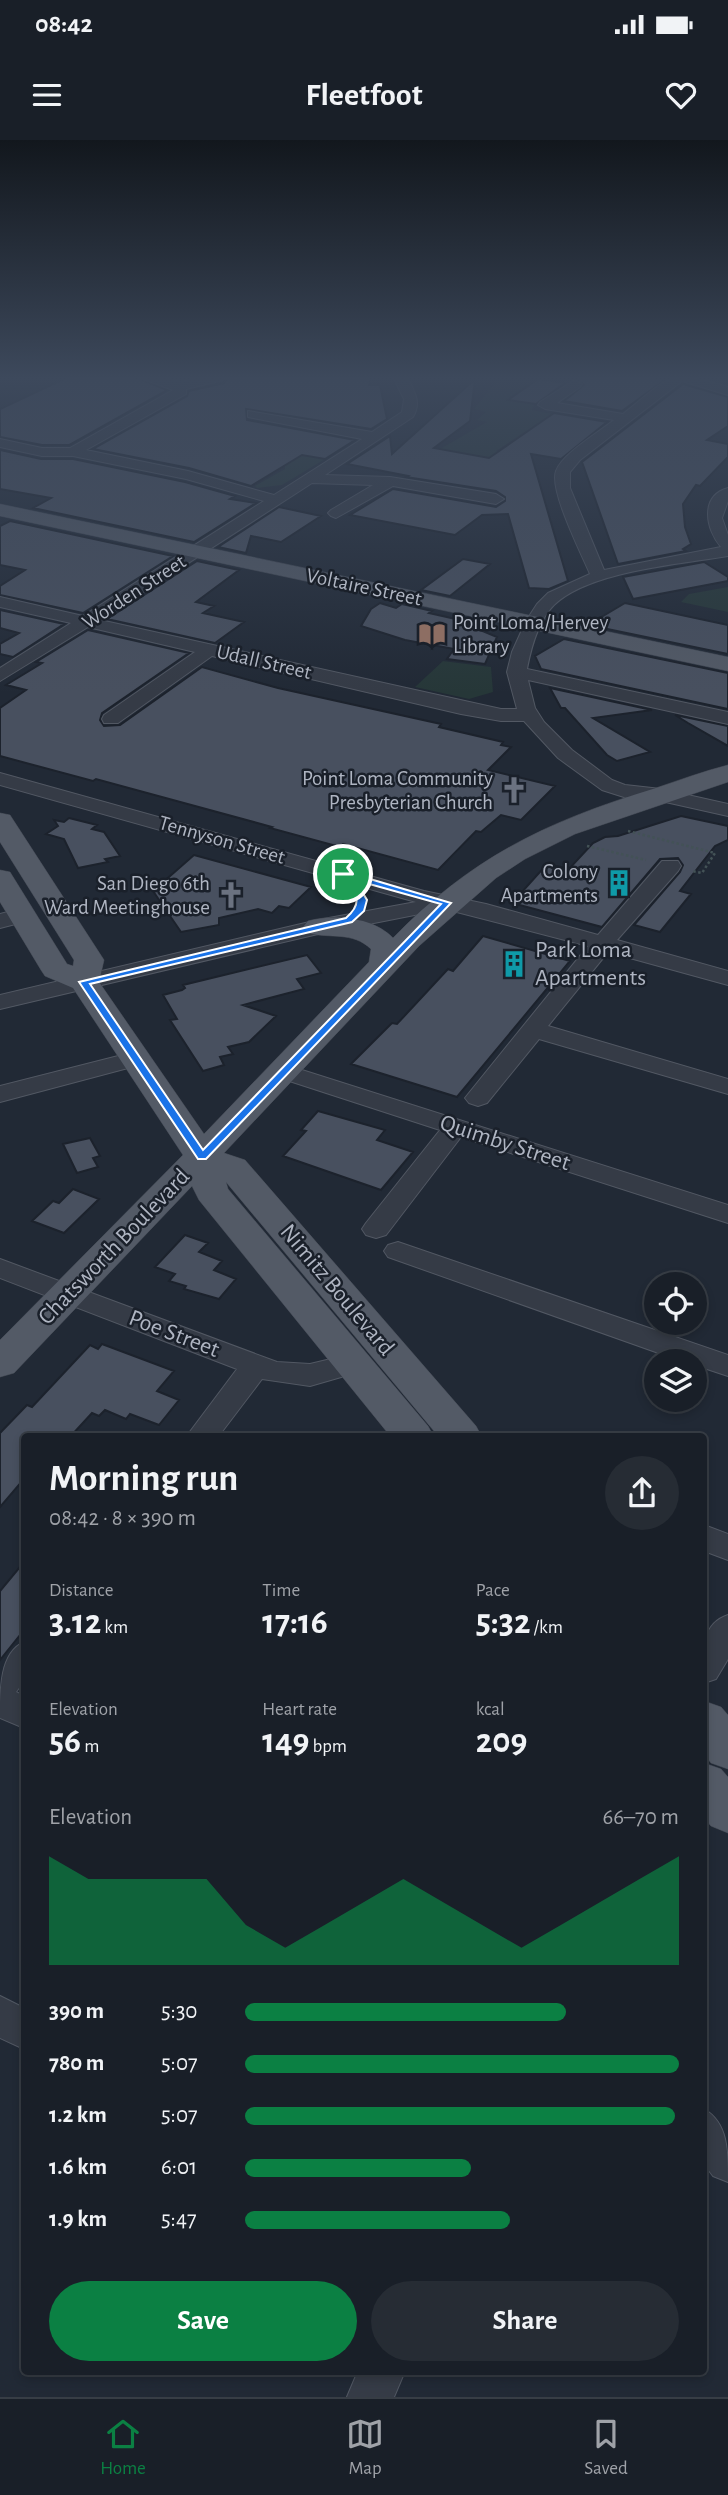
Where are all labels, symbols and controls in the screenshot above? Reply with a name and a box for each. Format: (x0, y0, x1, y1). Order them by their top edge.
text: 08:42 (35, 11, 93, 37)
icon: menu (28, 76, 66, 114)
icon: heart (662, 76, 700, 114)
text: Fleetfoot (306, 79, 422, 111)
street label: Worden Street (78, 551, 190, 633)
street label: Voltaire Street (304, 565, 424, 610)
place label: Point Loma/Hervey Library (453, 612, 608, 657)
library icon: Point Loma/Hervey Library (417, 619, 447, 649)
street label: Udall Street (215, 641, 314, 683)
place label: Point Loma Community Presbyterian Church (302, 768, 493, 813)
church icon: Point Loma Community Presbyterian Church (499, 775, 529, 805)
street label: Tennyson Street (157, 812, 288, 868)
pin (313, 844, 373, 904)
icon: arrive (324, 855, 362, 893)
place label: Colony Apartments (501, 861, 598, 906)
building icon: Colony Apartments (604, 868, 634, 898)
place label: San Diego 6th Ward Meetinghouse (44, 873, 210, 918)
church icon: San Diego 6th Ward Meetinghouse (216, 880, 246, 910)
place label: Park Loma Apartments (535, 938, 646, 990)
building icon: Park Loma Apartments (499, 949, 529, 979)
street label: Quimby Street (437, 1111, 573, 1175)
street label: Chatsworth Boulevard (34, 1164, 194, 1330)
street label: Nimitz Boulevard (275, 1220, 399, 1360)
map controls (644, 1272, 707, 1412)
button: locate (644, 1272, 707, 1335)
street label: Poe Street (125, 1306, 223, 1362)
button: layers (644, 1349, 707, 1412)
button: share (605, 1456, 679, 1530)
text: Morning run (49, 1460, 238, 1498)
text: 08:42 · 8 × 390 m (49, 1507, 196, 1530)
text: Distance (49, 1581, 113, 1600)
text: Time (262, 1581, 300, 1600)
text: Pace (476, 1581, 510, 1600)
text: 3.12 (49, 1605, 101, 1640)
text: 17:16 (262, 1605, 328, 1640)
text: 5:32 (476, 1605, 530, 1640)
text: km (101, 1618, 128, 1637)
text: /km (530, 1618, 563, 1637)
text: Elevation (49, 1700, 118, 1719)
text: Heart rate (262, 1700, 337, 1719)
text: kcal (476, 1700, 505, 1719)
text: 56 (49, 1724, 81, 1759)
text: 149 (262, 1724, 309, 1759)
text: 209 (476, 1724, 527, 1759)
text: m (81, 1737, 99, 1756)
text: bpm (309, 1737, 347, 1756)
text: Elevation (49, 1806, 132, 1829)
text: 66–70 m (603, 1806, 679, 1829)
text: 390 m (49, 2000, 104, 2023)
text: 5:30 (161, 2000, 198, 2023)
text: 780 m (49, 2052, 104, 2075)
text: 5:07 (161, 2052, 198, 2075)
text: 1.2 km (49, 2104, 107, 2127)
text: 5:07 (161, 2104, 198, 2127)
text: 1.6 km (49, 2156, 107, 2179)
text: 6:01 (161, 2156, 197, 2179)
text: 1.9 km (49, 2208, 107, 2231)
text: 5:47 (161, 2208, 197, 2231)
button: Save (49, 2281, 357, 2361)
button: Share (371, 2281, 679, 2361)
tab: Home (100, 2415, 146, 2480)
tab: Map (346, 2415, 384, 2480)
tab: Saved (584, 2415, 628, 2480)

